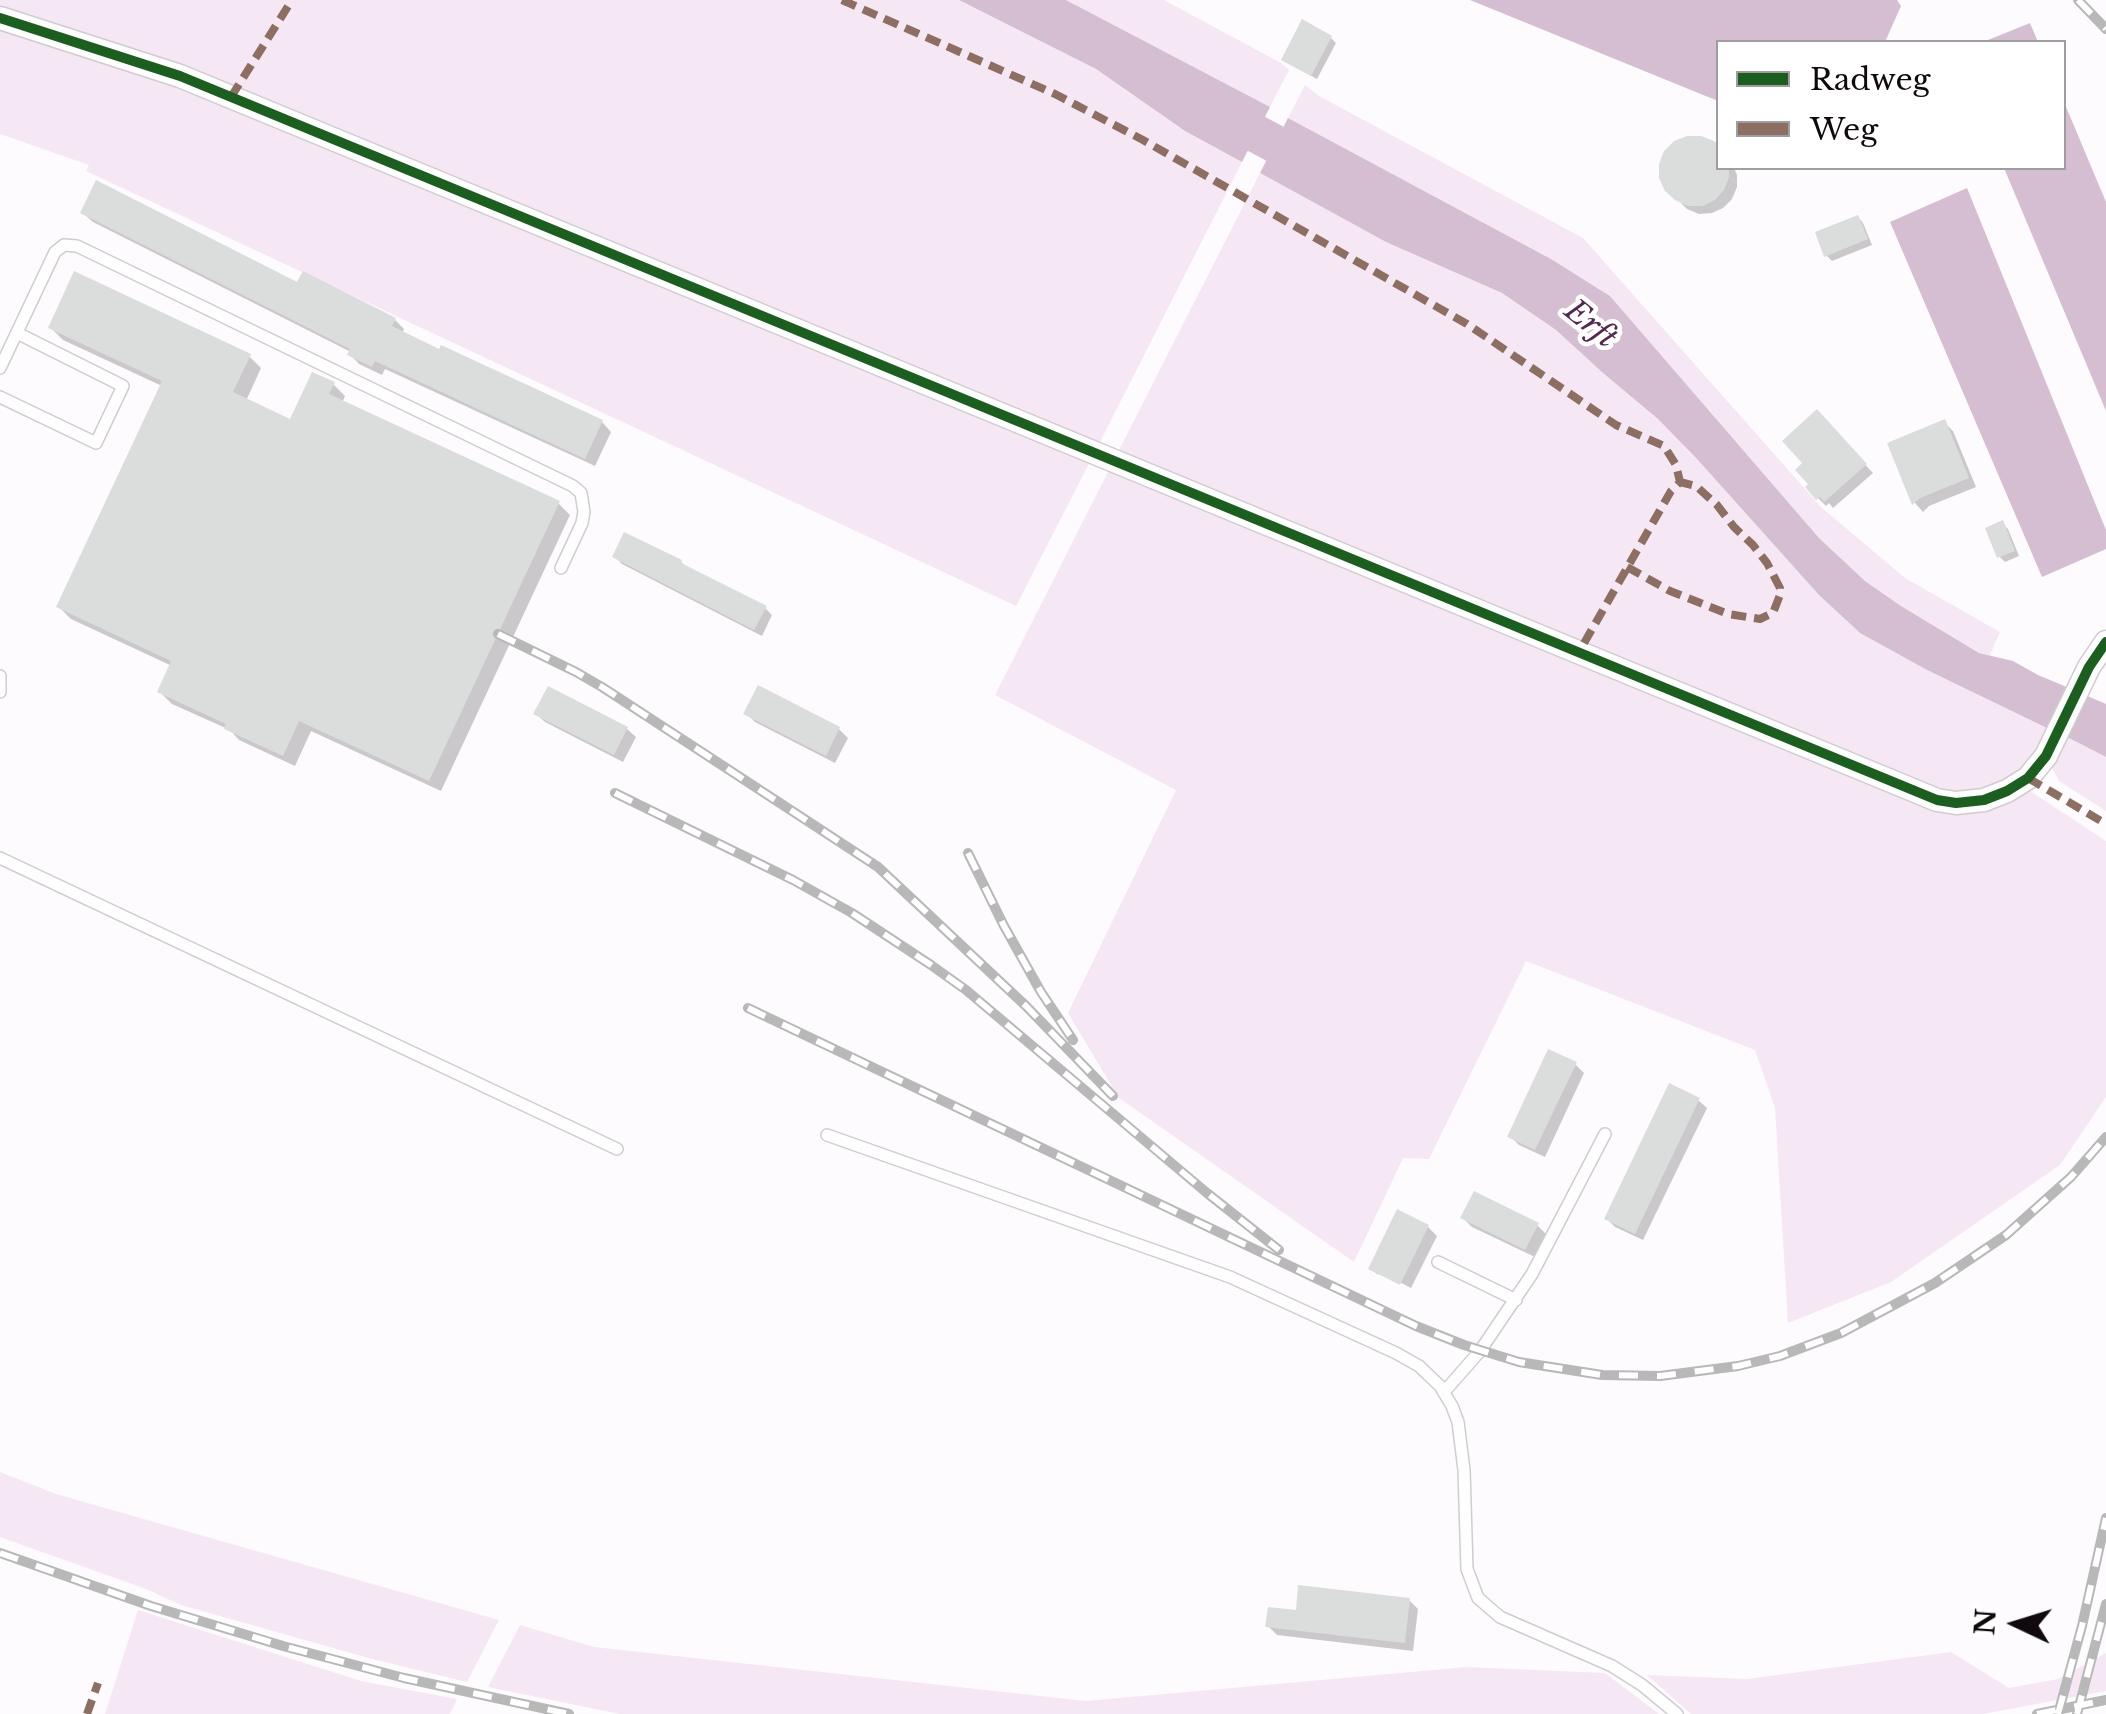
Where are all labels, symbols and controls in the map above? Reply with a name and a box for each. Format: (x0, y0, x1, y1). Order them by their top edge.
legend (1716, 40, 2066, 170)
text: Radweg (1810, 61, 1931, 98)
text: Weg (1810, 111, 1878, 148)
water label: Erft (1557, 293, 1623, 357)
north arrow (1966, 1574, 2066, 1674)
text: N (1967, 1608, 2004, 1636)

